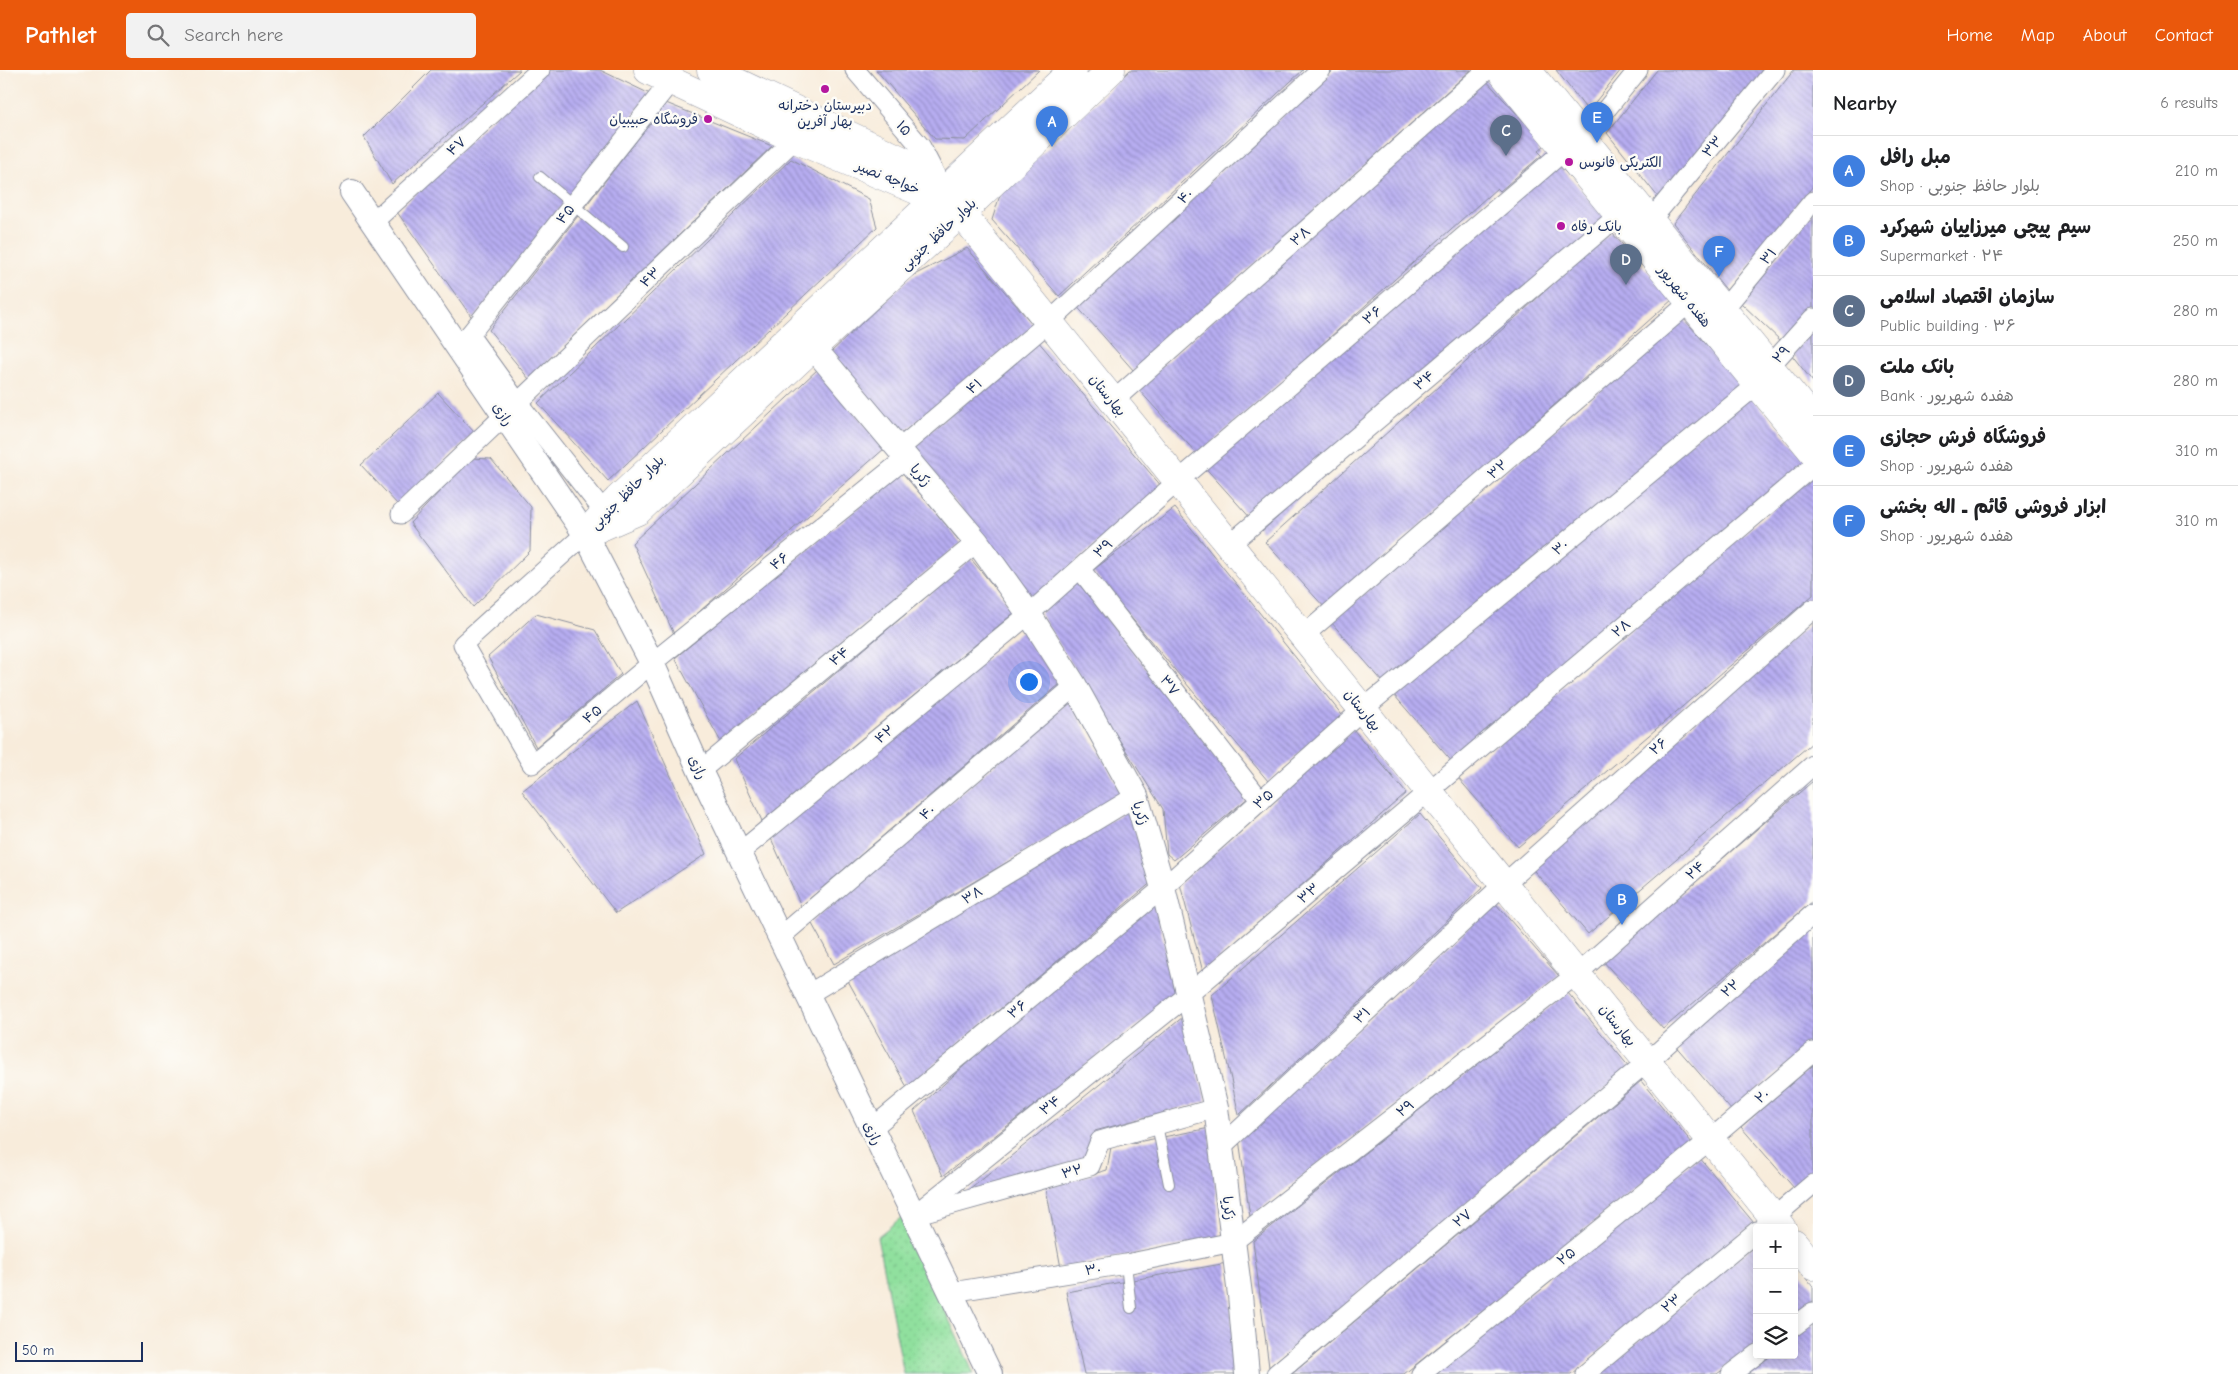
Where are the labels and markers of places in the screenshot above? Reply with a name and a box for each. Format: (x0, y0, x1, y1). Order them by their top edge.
marker: دبیرستان دخترانه بهار آفرین (819, 83, 831, 95)
place label: دبیرستان دخترانه بهار آفرین (778, 97, 872, 130)
pin: E (1581, 102, 1613, 143)
pin: A (1036, 106, 1068, 147)
place label: فروشگاه حبیبیان (609, 111, 698, 128)
marker: فروشگاه حبیبیان (702, 113, 714, 125)
pin: C (1490, 115, 1522, 156)
place label: الکتریکی فانوس (1579, 154, 1662, 171)
marker: الکتریکی فانوس (1563, 156, 1575, 168)
place label: بانک رفاه (1571, 218, 1622, 235)
marker: بانک رفاه (1555, 220, 1567, 232)
pin: F (1703, 236, 1735, 277)
pin: D (1610, 244, 1642, 285)
pin: B (1606, 884, 1638, 925)

